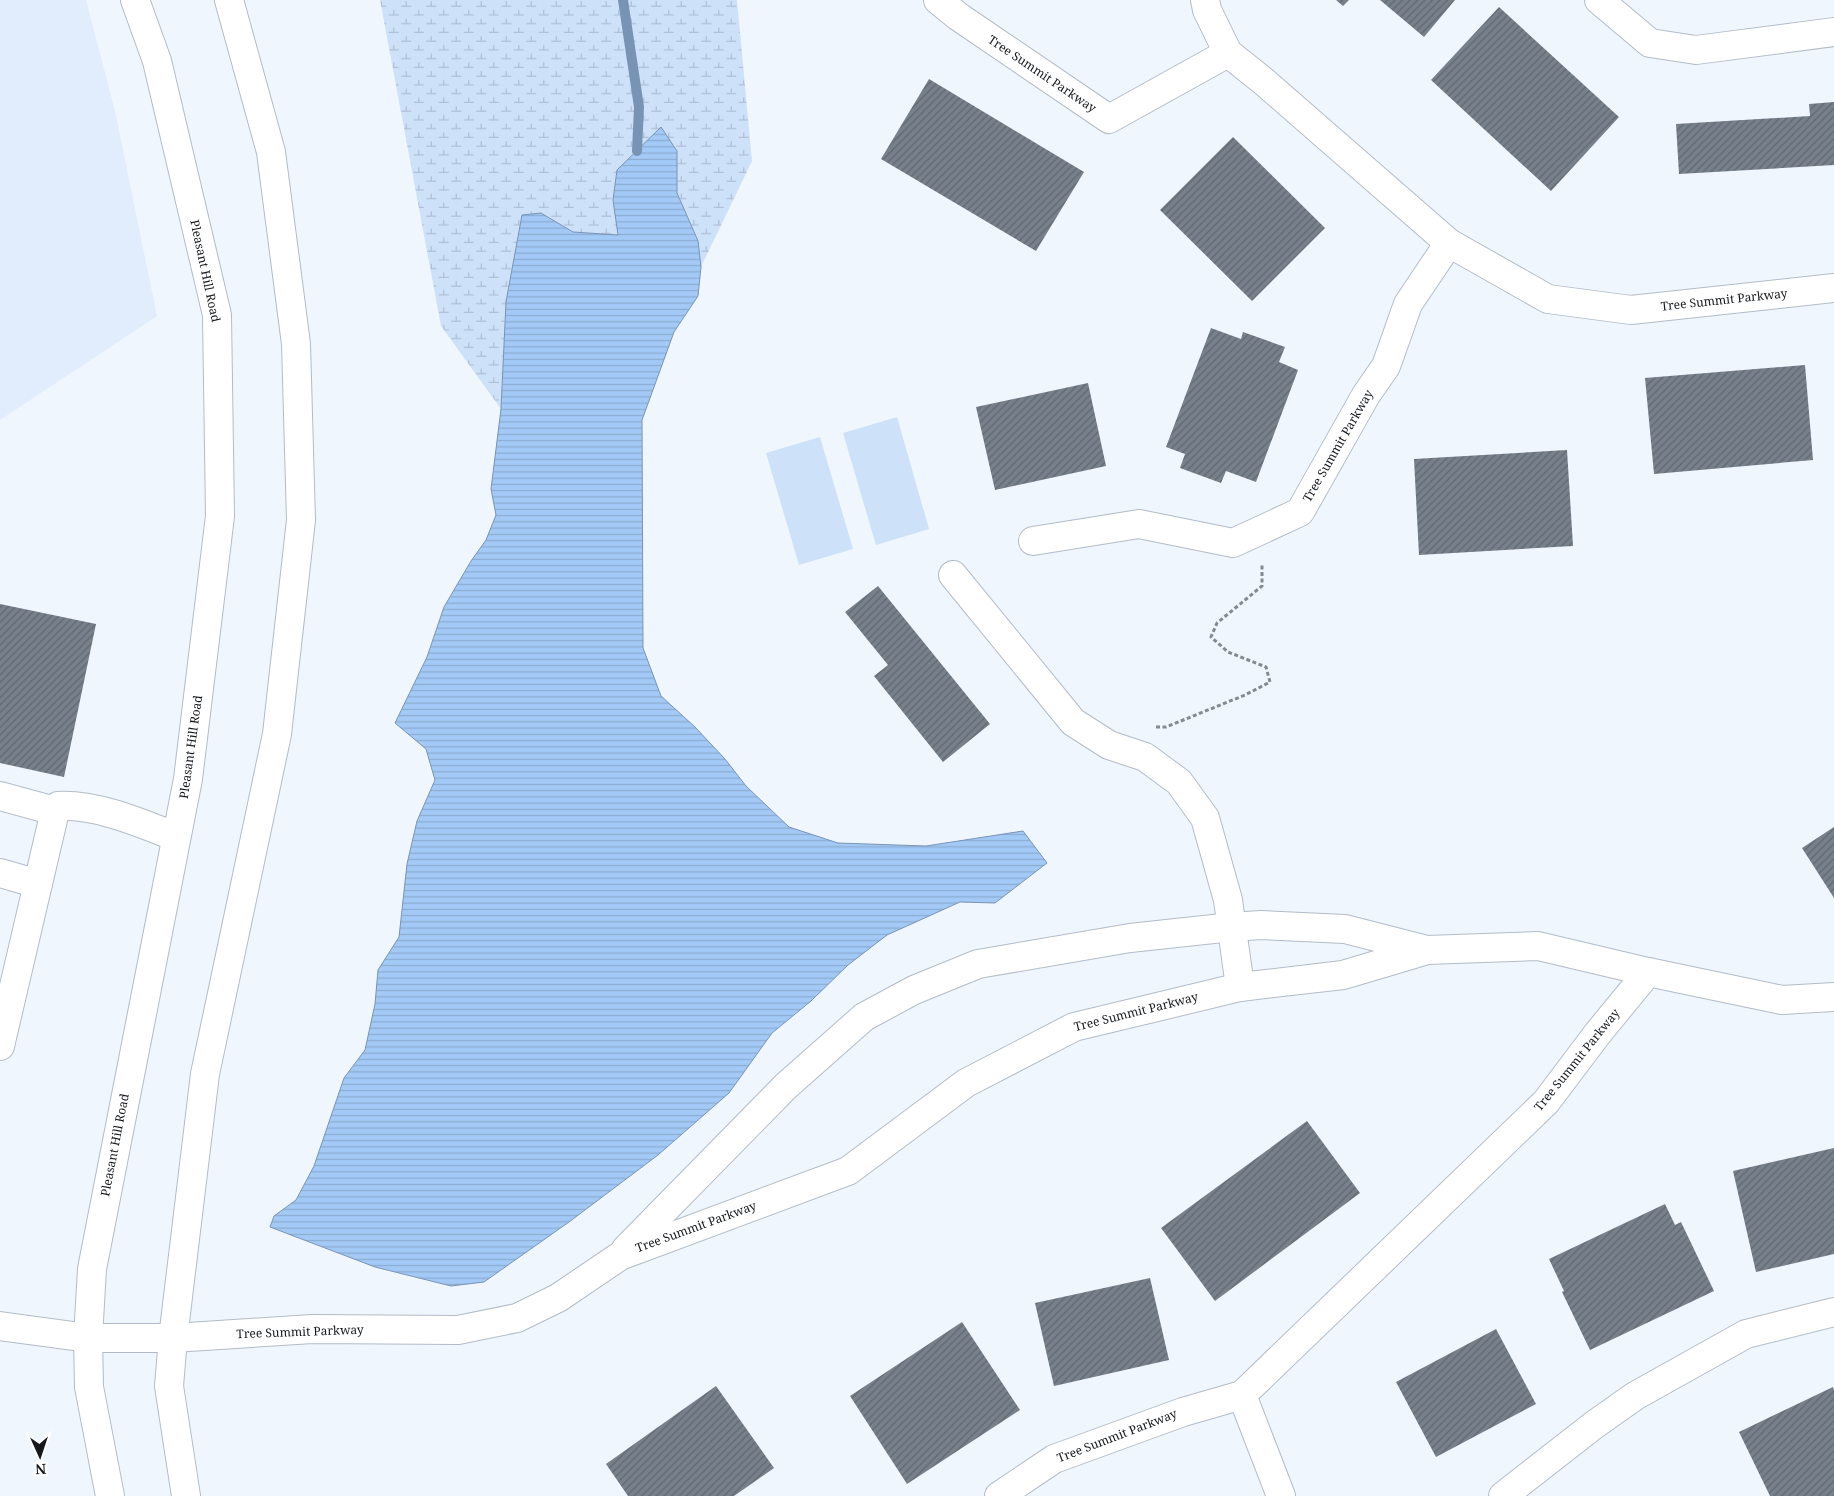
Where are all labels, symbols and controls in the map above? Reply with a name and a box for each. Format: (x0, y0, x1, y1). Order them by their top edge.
street label: Tree Summit Parkway (985, 31, 1100, 116)
street label: Pleasant Hill Road (186, 218, 225, 324)
street label: Tree Summit Parkway (1660, 284, 1788, 315)
street label: Tree Summit Parkway (1298, 386, 1377, 505)
street label: Pleasant Hill Road (175, 694, 206, 800)
street label: Tree Summit Parkway (1072, 988, 1200, 1035)
street label: Tree Summit Parkway (1530, 1005, 1623, 1114)
street label: Pleasant Hill Road (96, 1092, 133, 1198)
street label: Tree Summit Parkway (633, 1197, 759, 1256)
street label: Tree Summit Parkway (236, 1321, 364, 1342)
street label: Tree Summit Parkway (1054, 1405, 1179, 1466)
north arrow (15, 1431, 65, 1481)
text: N (35, 1460, 47, 1479)

